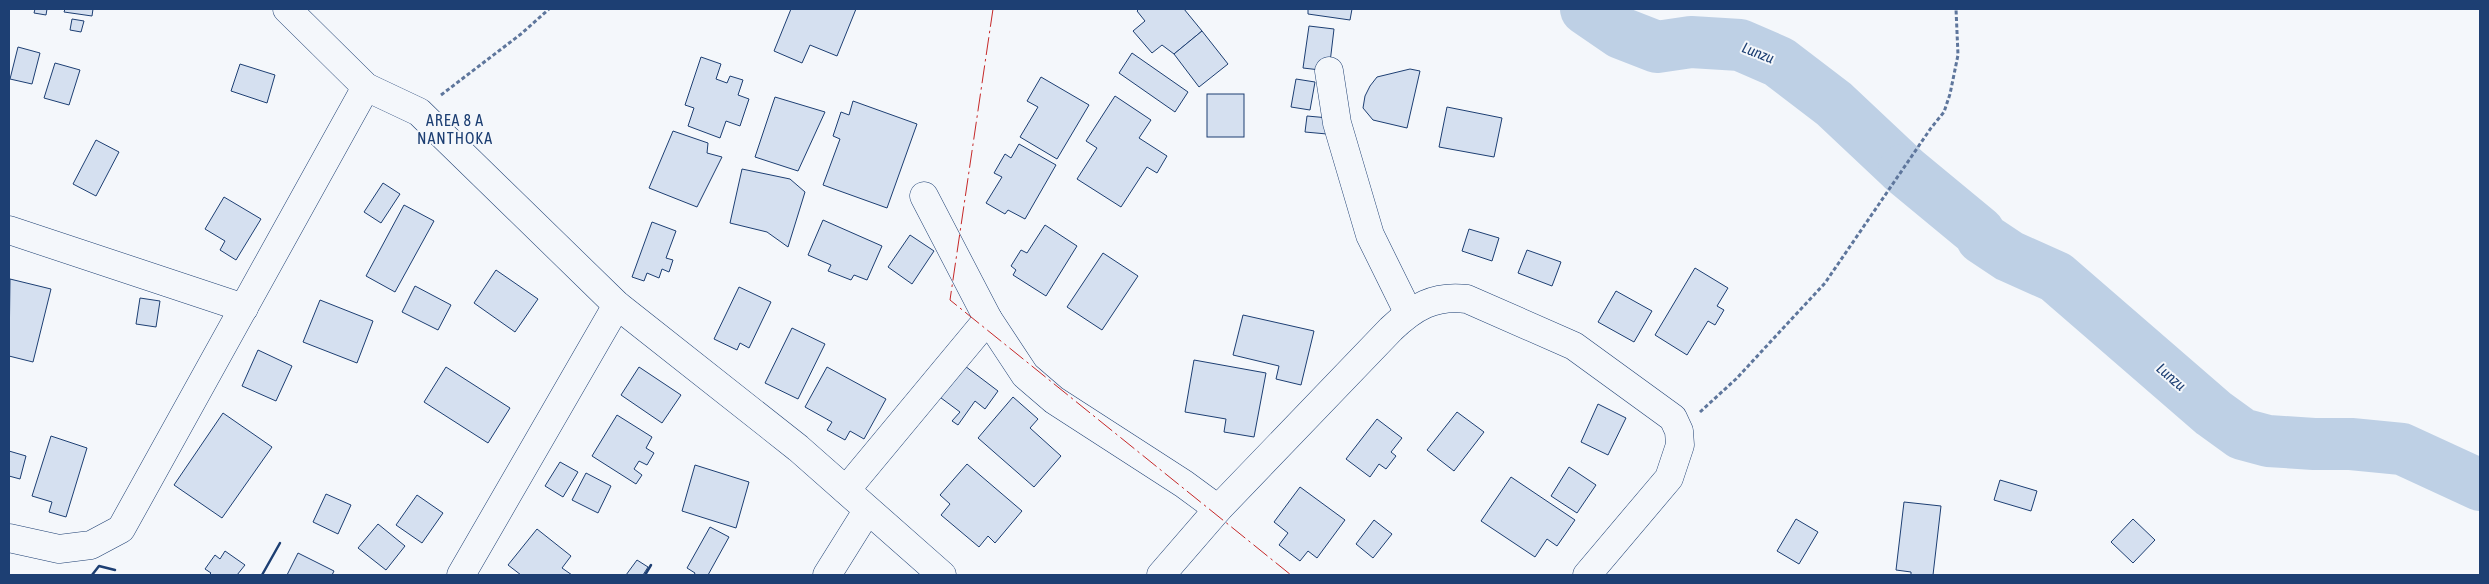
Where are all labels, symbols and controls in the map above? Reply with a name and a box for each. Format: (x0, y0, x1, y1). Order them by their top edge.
water label: Lunzu (1740, 38, 1777, 67)
district label: AREA 8 A NANTHOKA (417, 111, 493, 147)
water label: Lunzu (2153, 359, 2189, 394)

